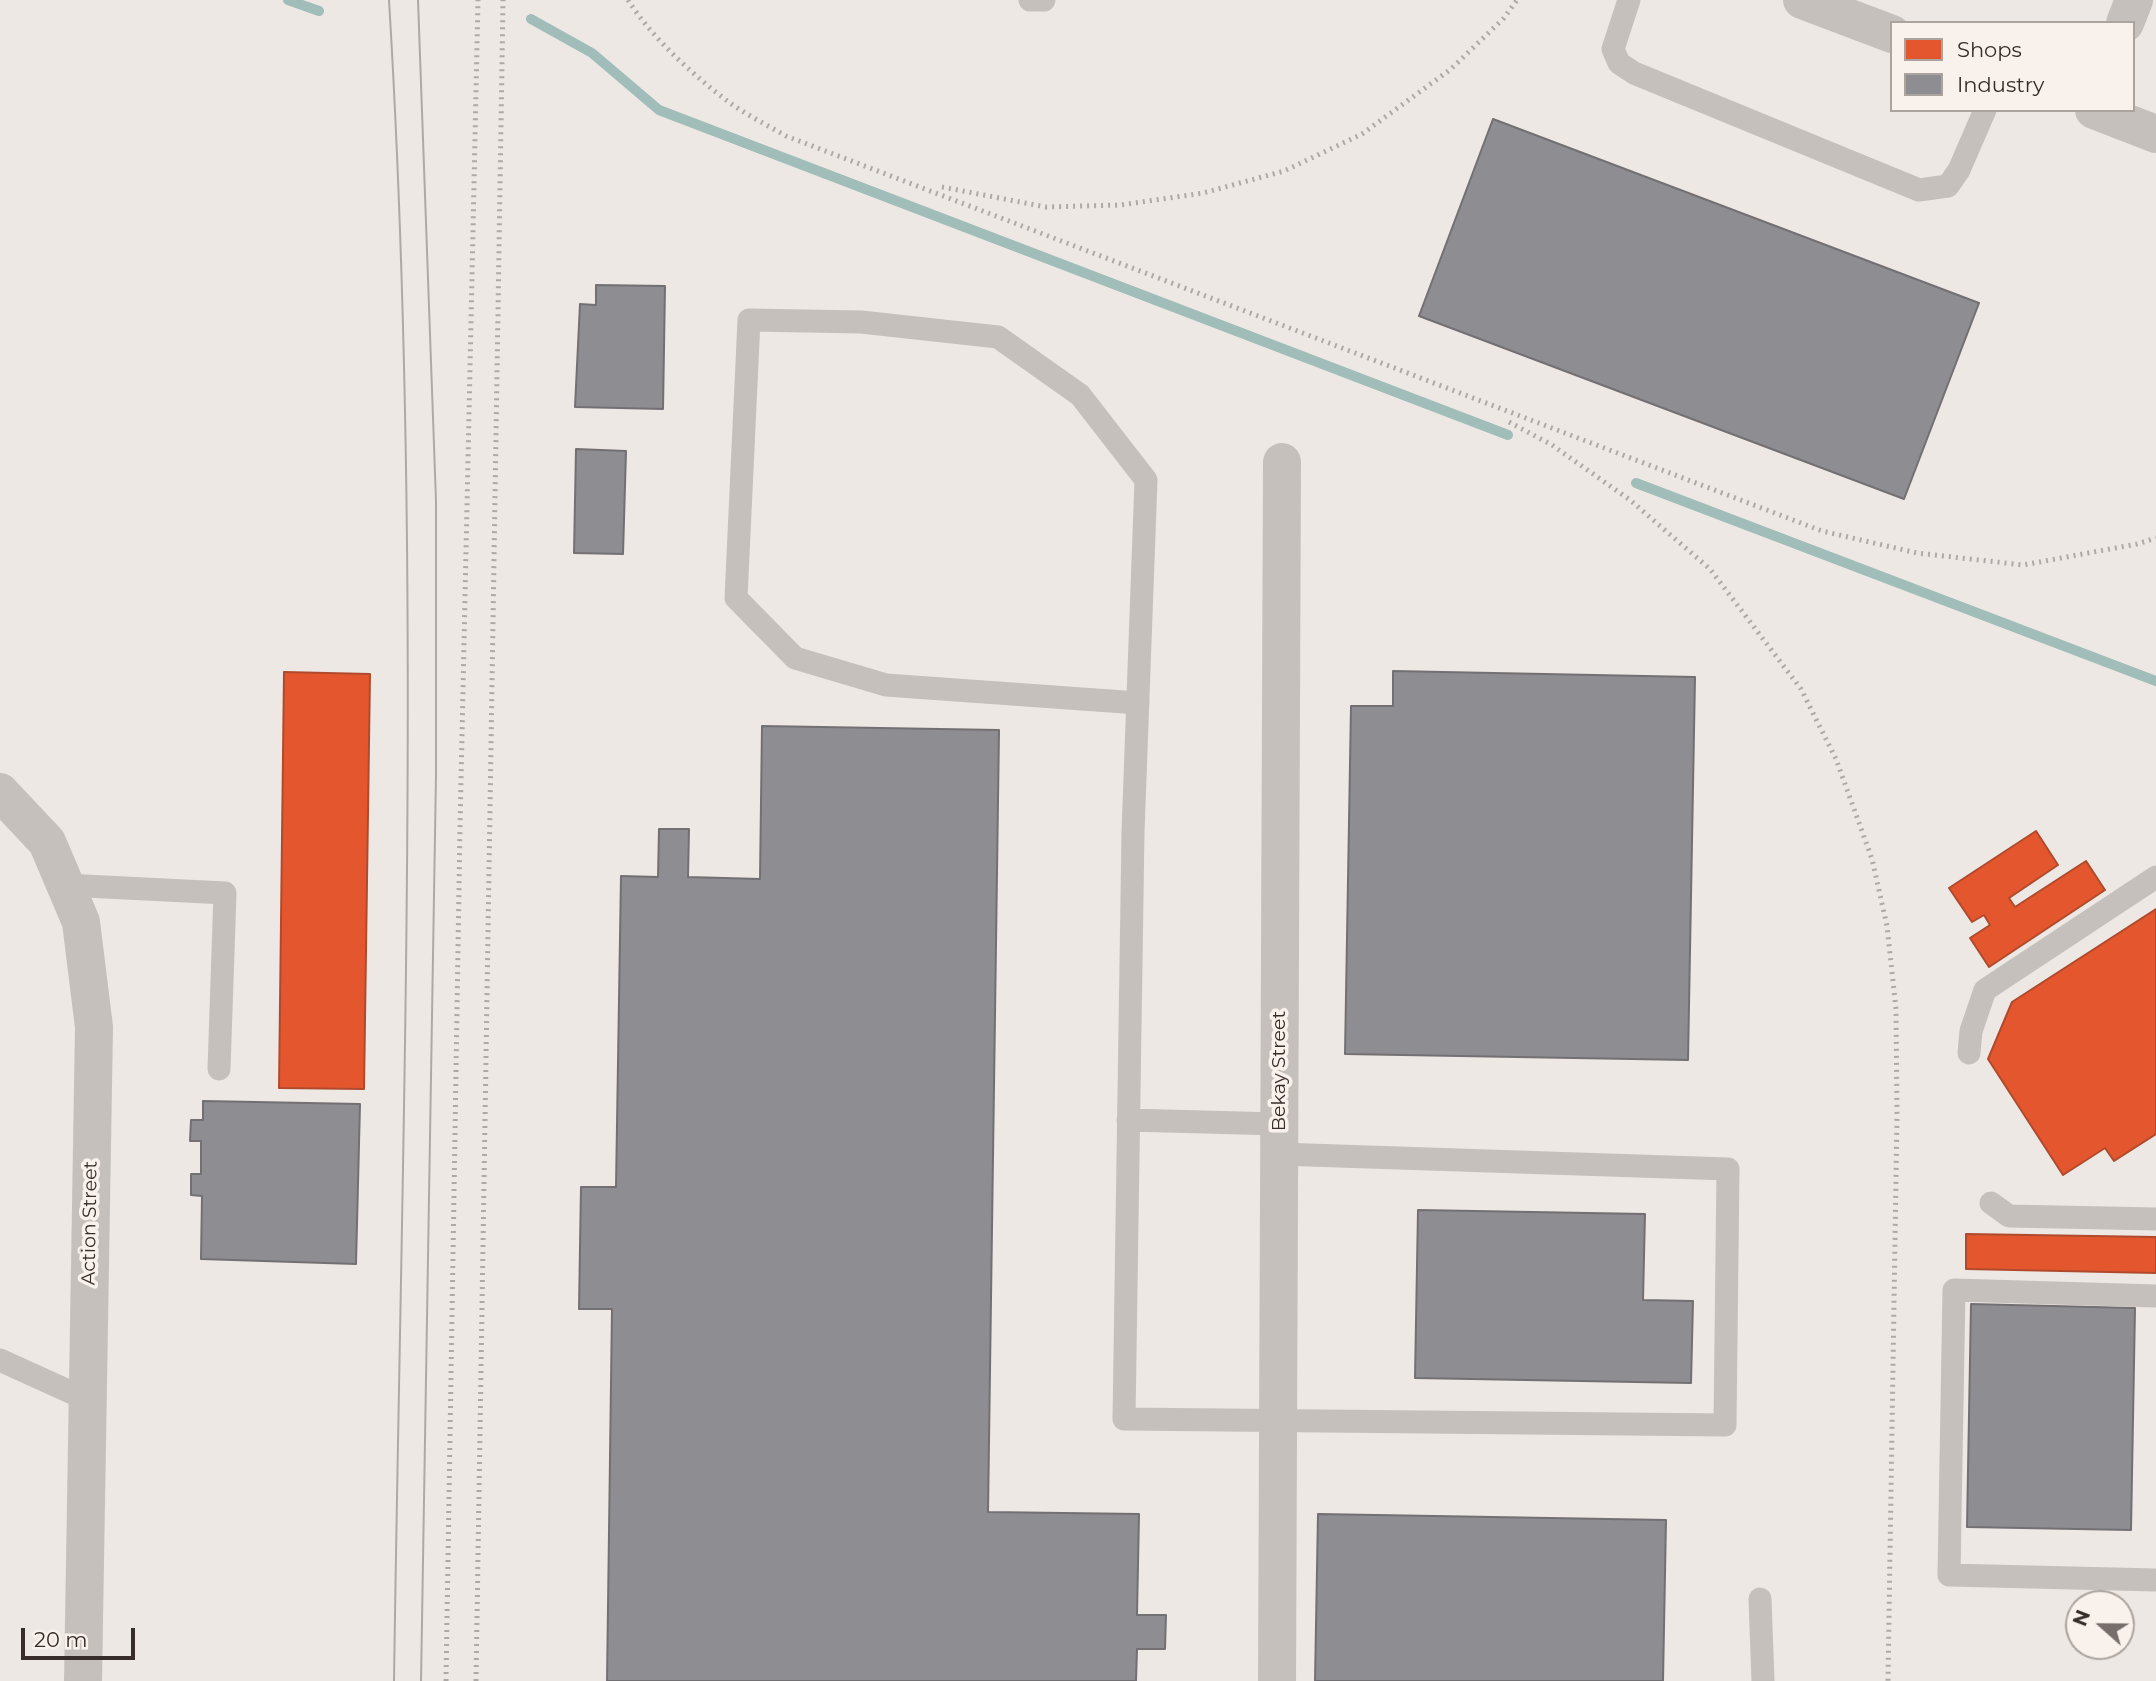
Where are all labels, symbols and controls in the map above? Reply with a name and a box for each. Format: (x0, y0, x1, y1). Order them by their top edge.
legend (1890, 21, 2135, 112)
text: Shops (1957, 37, 2022, 62)
text: Industry (1957, 72, 2044, 97)
street label: Bekay Street (1268, 1011, 1290, 1131)
street label: Action Street (78, 1161, 102, 1285)
north arrow (2065, 1590, 2135, 1660)
text: N (2068, 1607, 2095, 1629)
scale bar (24, 1614, 138, 1658)
text: 20 m (34, 1627, 88, 1652)

